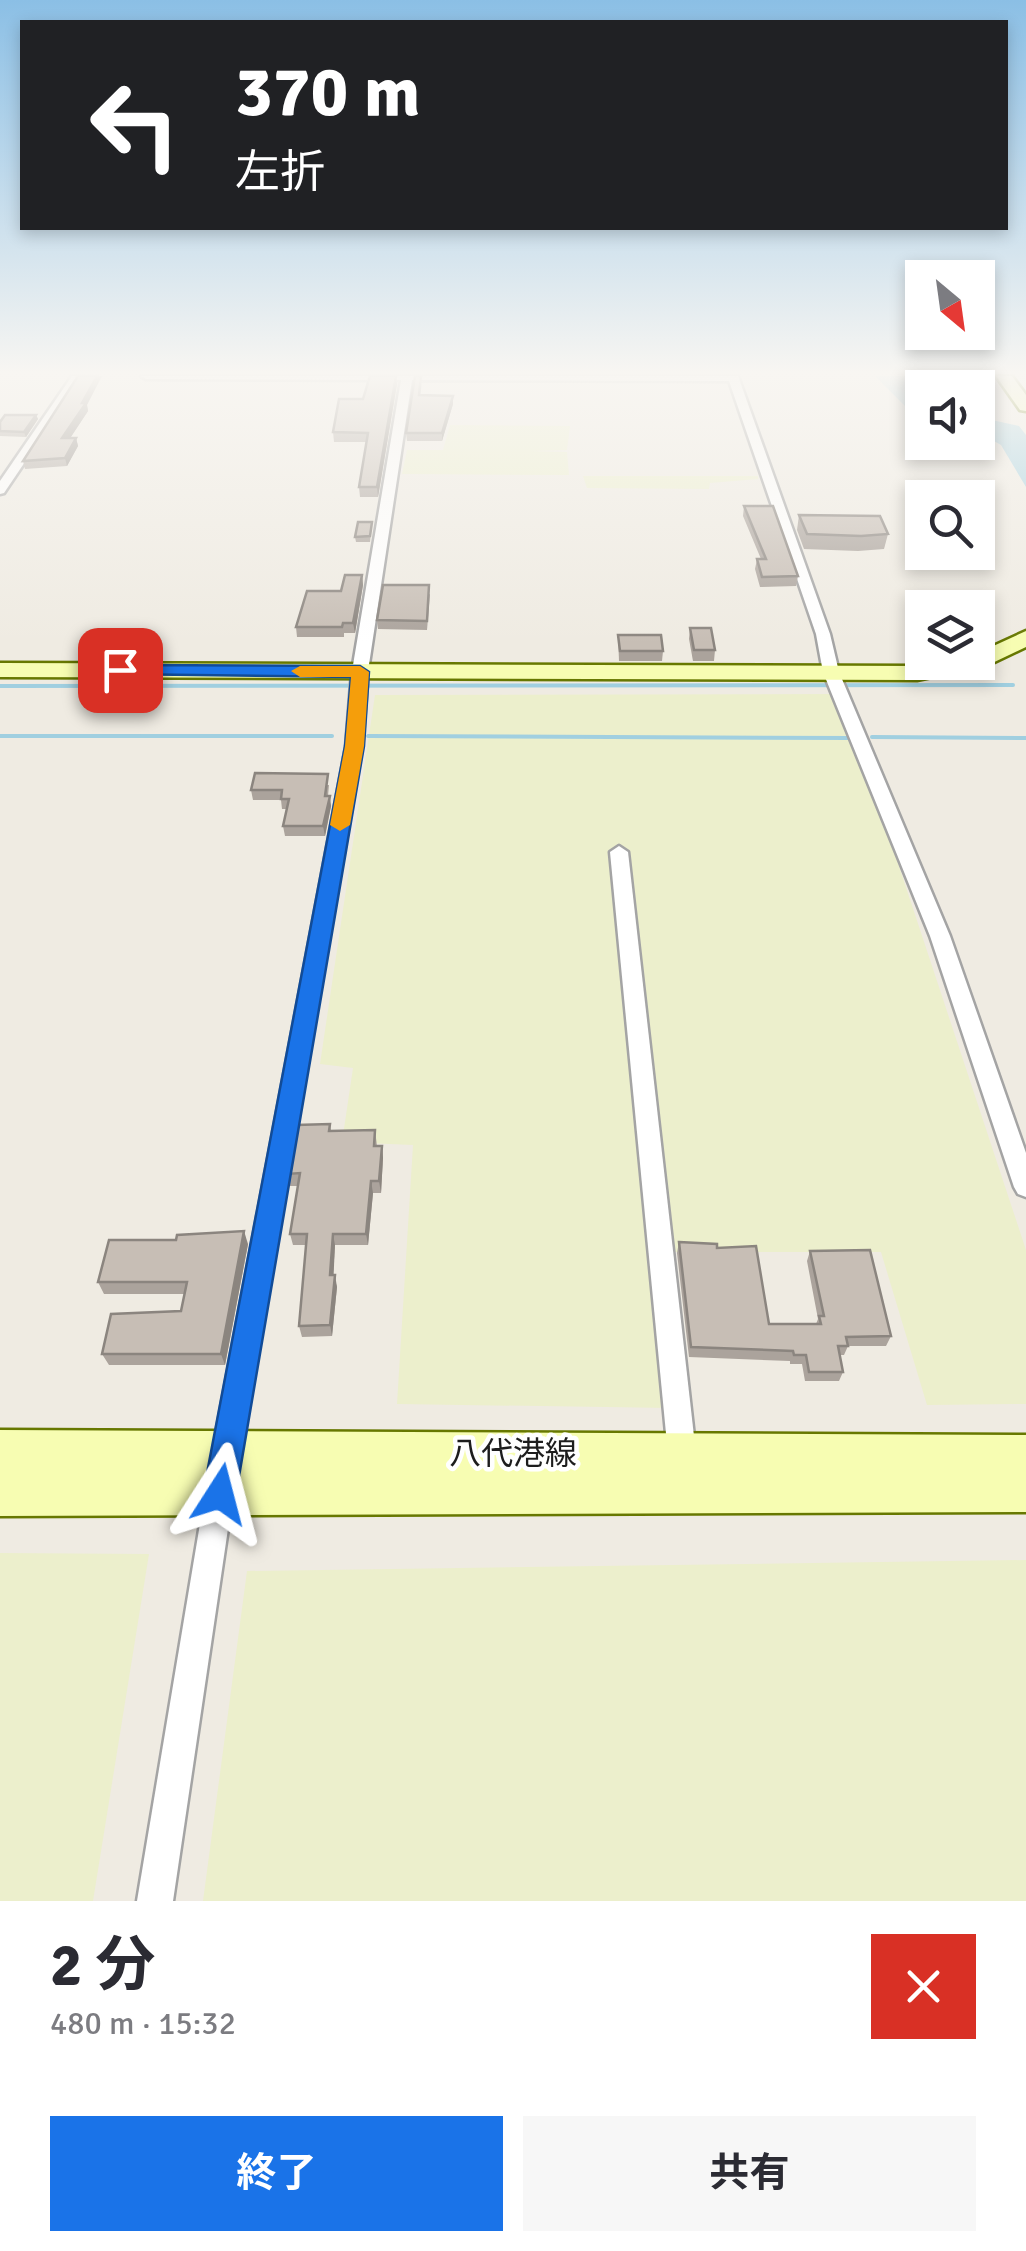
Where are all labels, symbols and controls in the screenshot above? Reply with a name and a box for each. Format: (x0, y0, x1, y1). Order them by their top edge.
text: 370 m (235, 49, 420, 135)
icon: left (70, 60, 200, 190)
text: 左折 (235, 145, 325, 200)
north arrow (905, 260, 995, 350)
map controls (905, 260, 995, 680)
button: sound (905, 370, 995, 460)
button: search (905, 480, 995, 570)
button: layers (905, 590, 995, 680)
pin (78, 628, 163, 713)
icon: arrive (93, 643, 148, 698)
street label: 八代港線 (449, 1434, 577, 1473)
position arrow (168, 1442, 272, 1546)
text: 2 分 (50, 1929, 156, 2003)
button: close (871, 1934, 976, 2039)
text: 480 m · 15:32 (50, 2004, 236, 2043)
button: 終了 (50, 2116, 503, 2231)
button: 共有 (523, 2116, 976, 2231)

